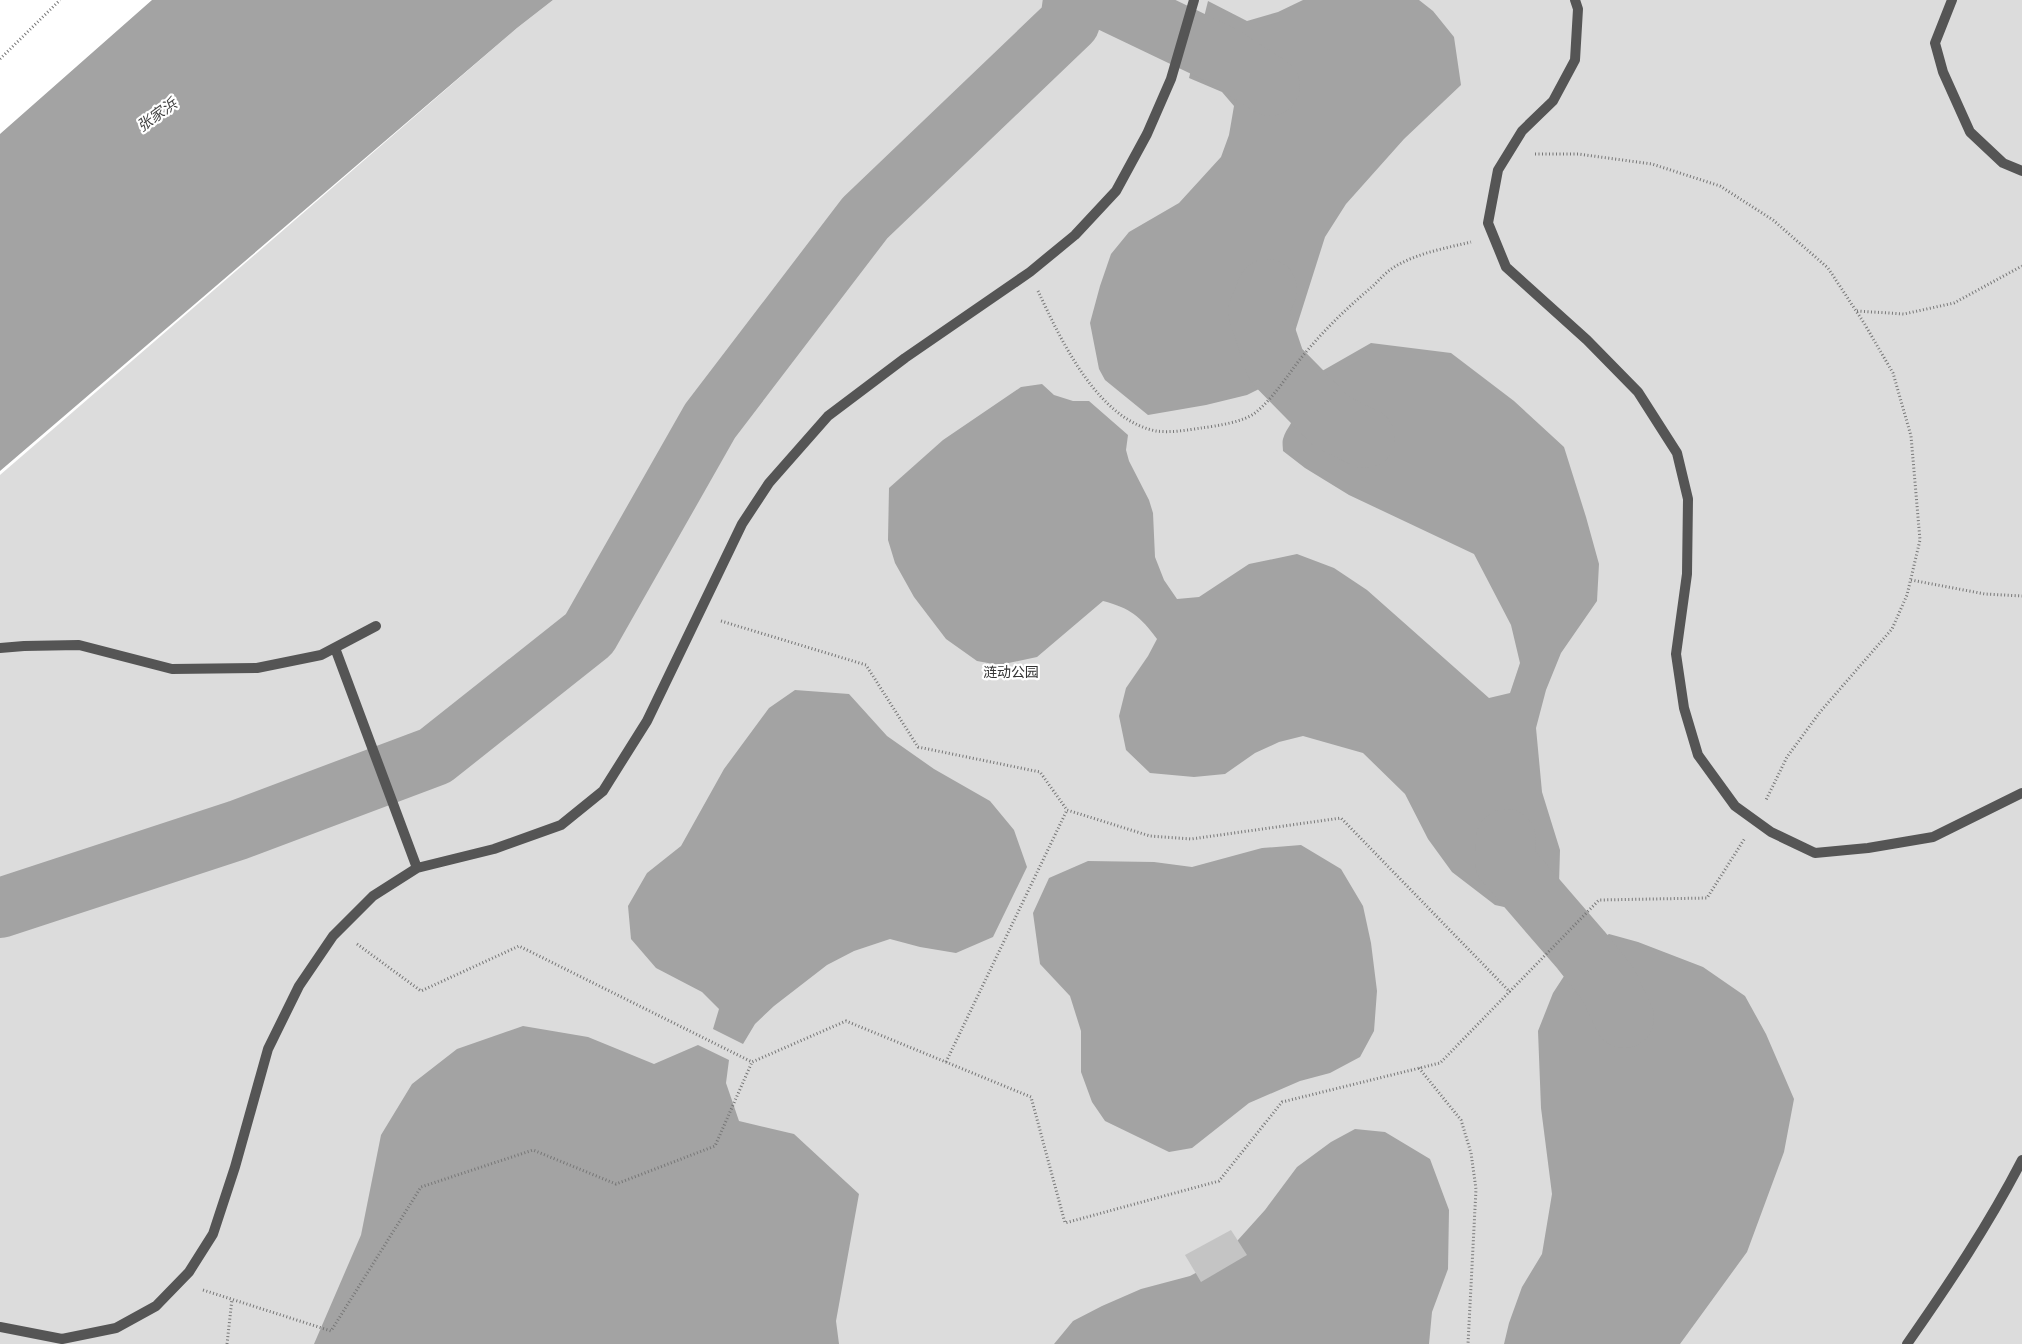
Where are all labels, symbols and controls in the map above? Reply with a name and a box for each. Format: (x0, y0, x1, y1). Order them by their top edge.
water label: 张家浜 (134, 93, 182, 136)
park label: 涟动公园 (983, 664, 1039, 680)

